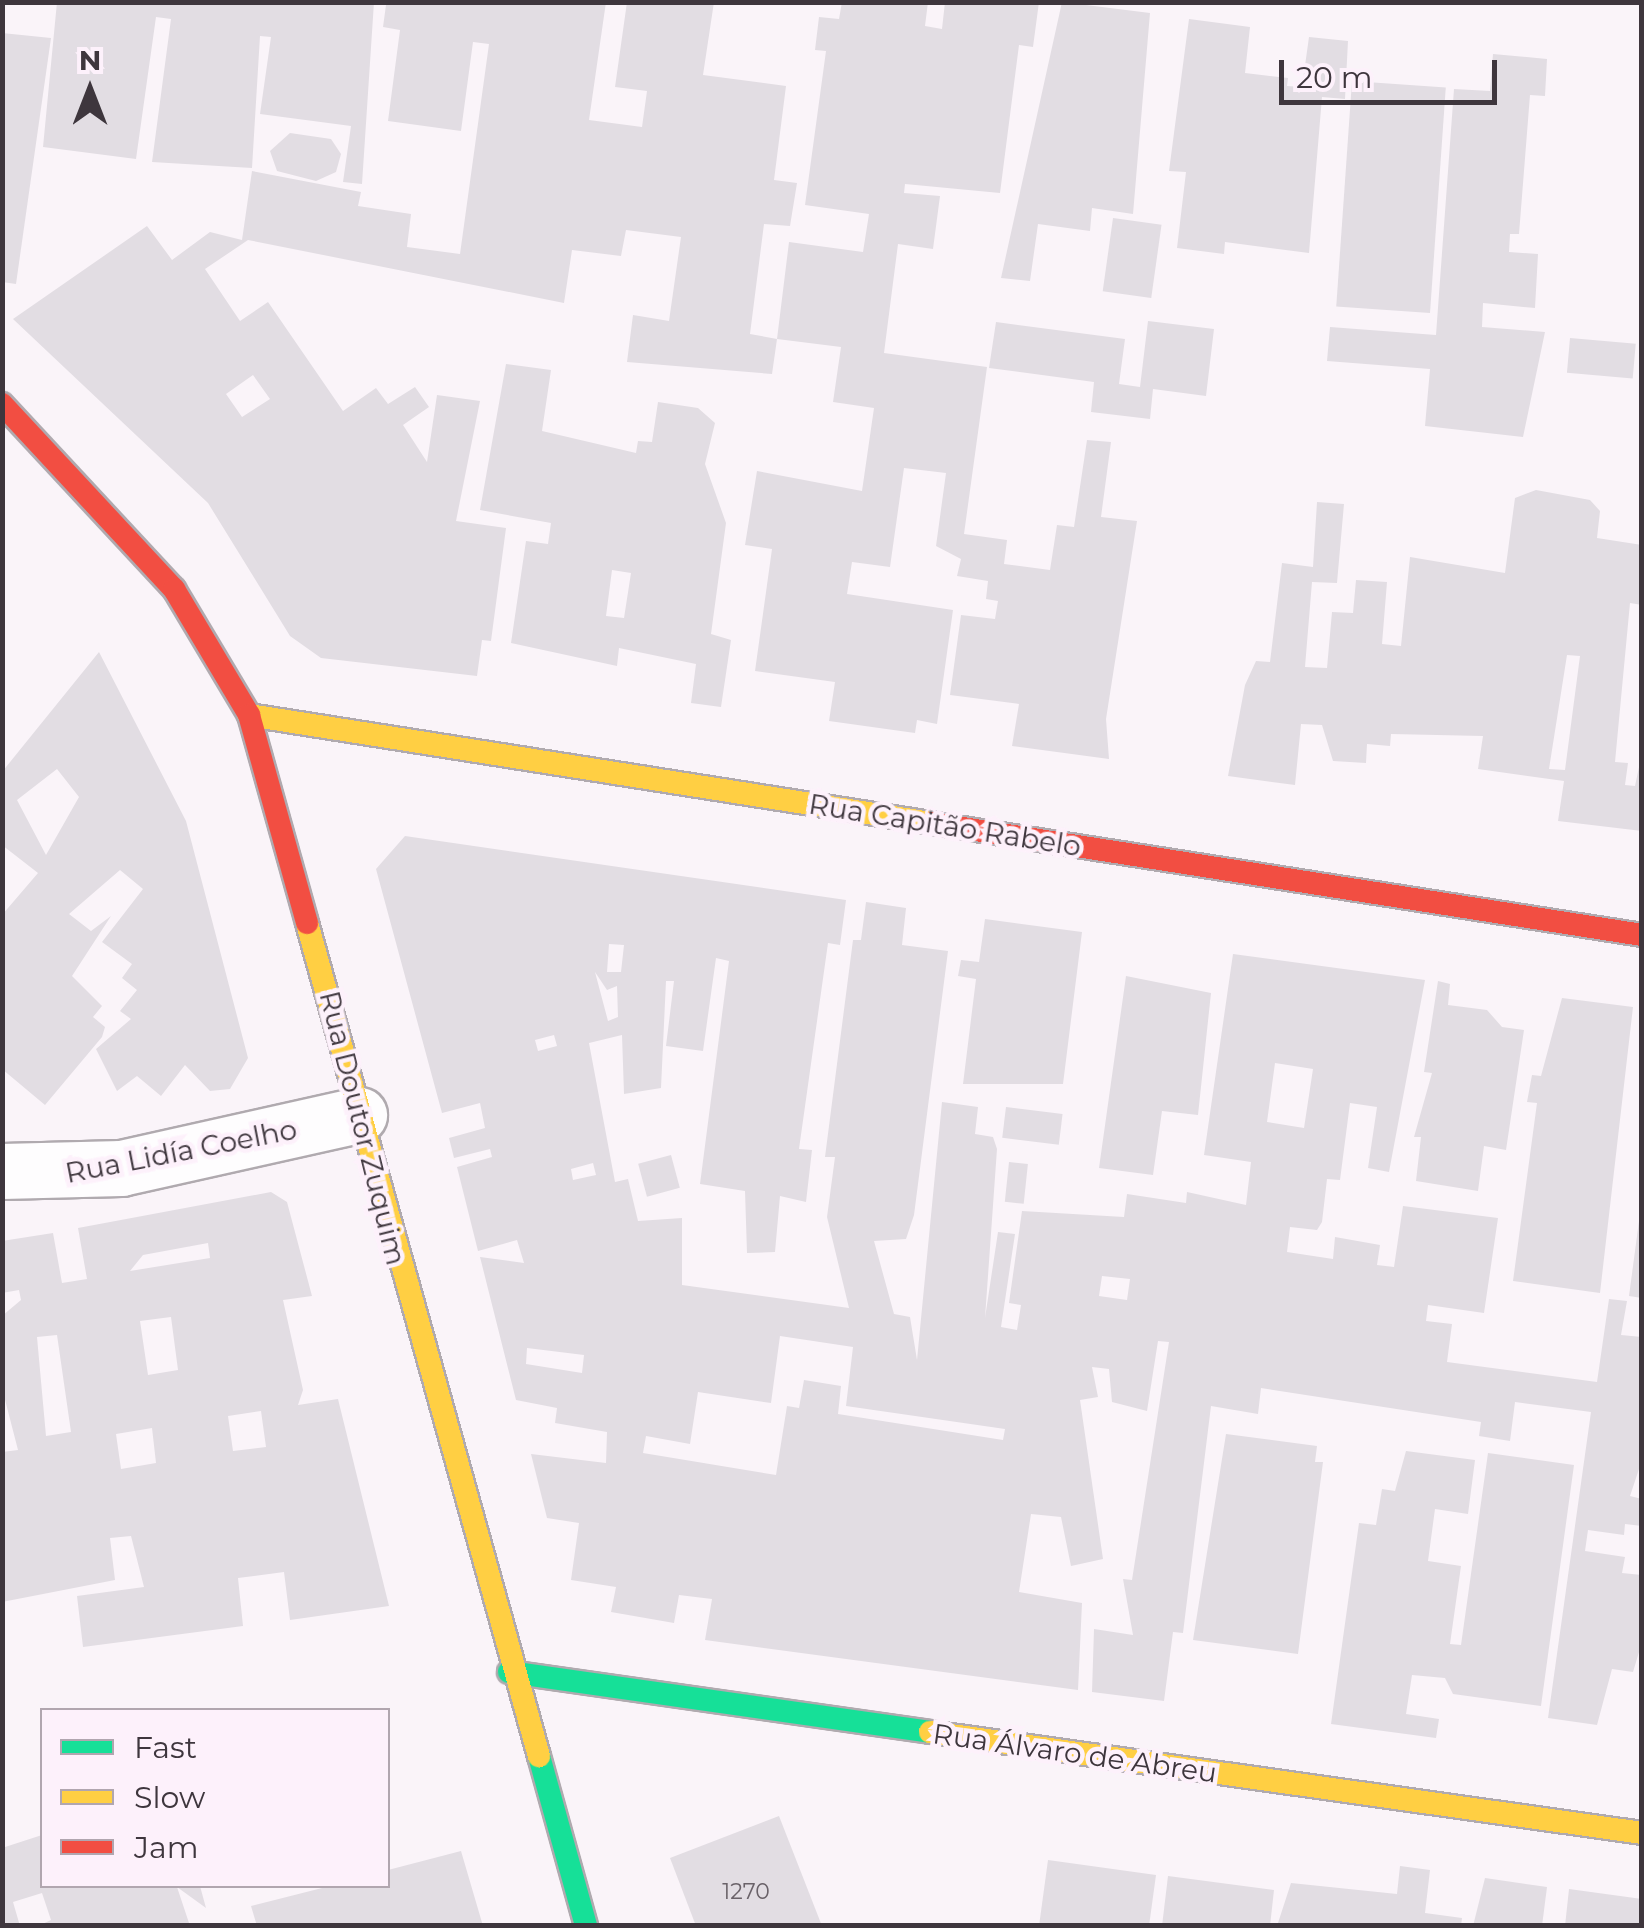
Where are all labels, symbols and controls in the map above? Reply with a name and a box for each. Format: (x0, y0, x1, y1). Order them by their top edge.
north arrow (40, 40, 140, 140)
scale bar (1284, 40, 1502, 102)
text: N (79, 43, 101, 77)
text: 20 m (1296, 59, 1373, 96)
street label: Rua Capitão Rabelo (806, 787, 1084, 863)
street label: Rua Doutor Zuquim (313, 987, 413, 1269)
street label: Rua Lidía Coelho (62, 1112, 300, 1190)
legend (40, 1708, 390, 1888)
street label: Rua Álvaro de Abreu (931, 1716, 1219, 1790)
text: Fast (134, 1729, 197, 1766)
text: Slow (134, 1779, 205, 1816)
text: Jam (134, 1829, 199, 1866)
house number: 1270 (722, 1879, 770, 1905)

